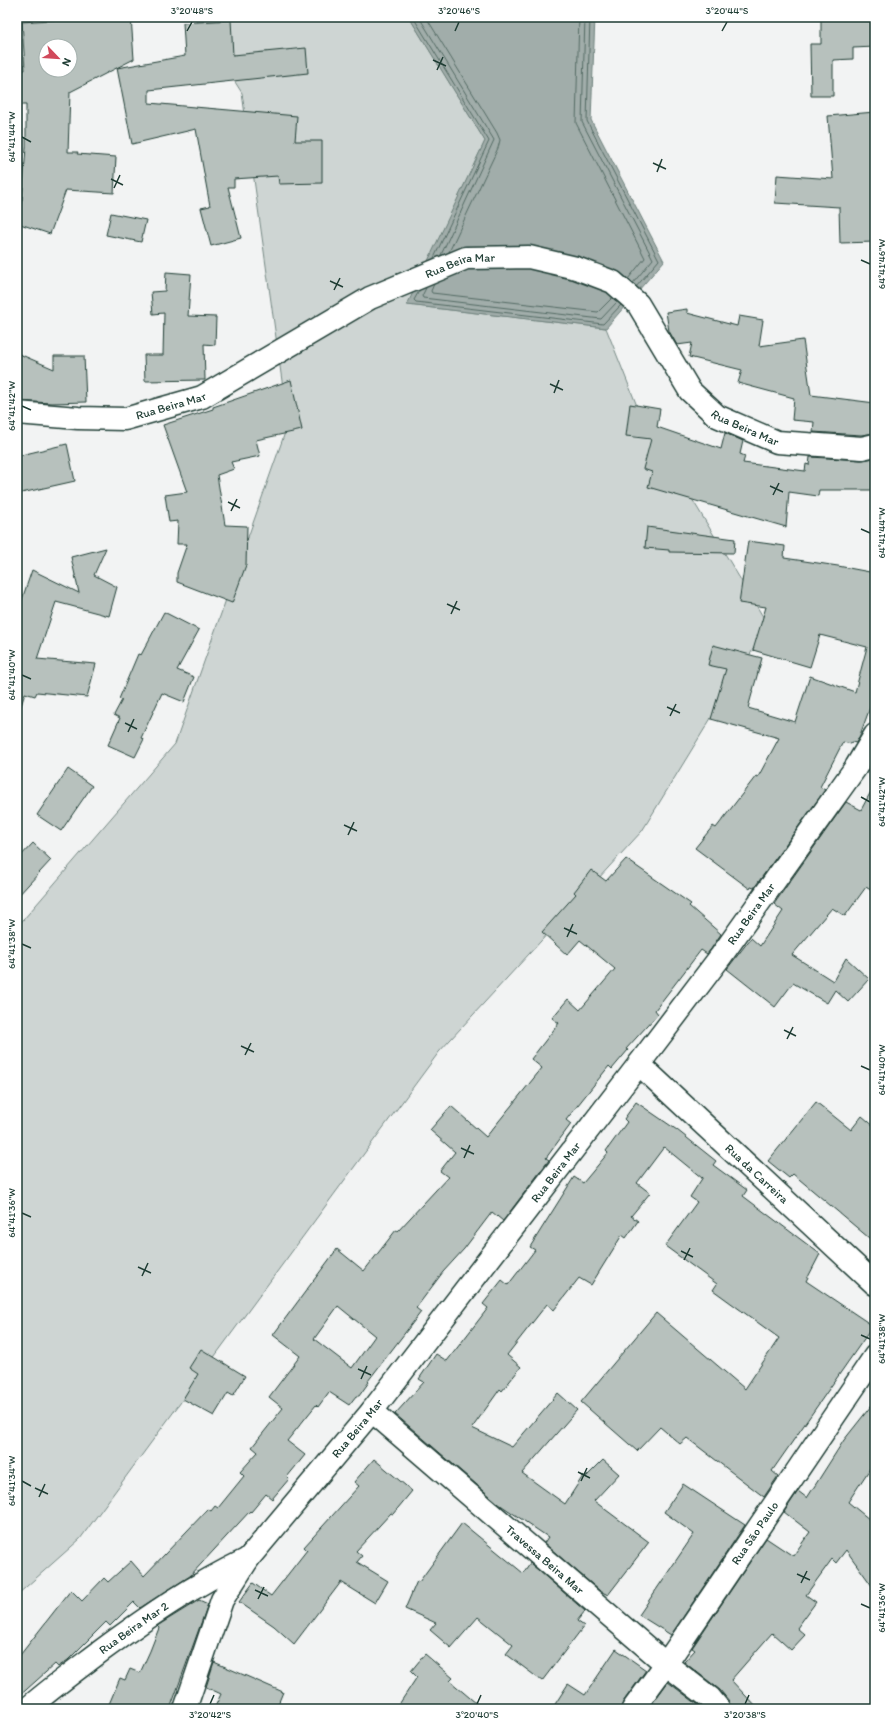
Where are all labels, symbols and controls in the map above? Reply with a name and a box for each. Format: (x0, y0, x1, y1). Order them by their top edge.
text: 3°20'48"S (171, 4, 214, 17)
text: 3°20'46"S (438, 4, 481, 17)
text: 3°20'44"S (706, 4, 749, 17)
north arrow (38, 38, 78, 78)
text: N (59, 56, 74, 68)
text: 64°41'44"W (5, 111, 18, 162)
text: 64°41'46"W (875, 238, 888, 289)
street label: Rua Beira Mar (423, 251, 496, 281)
text: 64°41'42"W (5, 380, 18, 431)
street label: Rua Beira Mar (134, 389, 209, 423)
street label: Rua Beira Mar (708, 407, 781, 449)
text: 64°41'44"W (875, 507, 888, 558)
text: 64°41'40"W (5, 649, 18, 701)
text: 64°41'42"W (875, 776, 888, 827)
street label: Rua Beira Mar (724, 880, 778, 947)
text: 64°41'38"W (5, 919, 18, 969)
text: 64°41'40"W (875, 1044, 888, 1096)
street label: Rua Beira Mar (528, 1139, 584, 1205)
street label: Rua da Carreira (722, 1141, 792, 1207)
text: 64°41'36"W (5, 1188, 18, 1238)
text: 64°41'38"W (875, 1314, 888, 1364)
street label: Rua Beira Mar (329, 1396, 386, 1461)
text: 64°41'34"W (5, 1455, 18, 1506)
street label: Rua São Paulo (728, 1499, 781, 1568)
street label: Travessa Beira Mar (503, 1522, 587, 1597)
text: 64°41'36"W (875, 1583, 888, 1633)
street label: Rua Beira Mar 2 (96, 1598, 172, 1657)
text: 3°20'42"S (189, 1708, 231, 1721)
text: 3°20'40"S (455, 1708, 499, 1721)
text: 3°20'38"S (724, 1708, 766, 1721)

